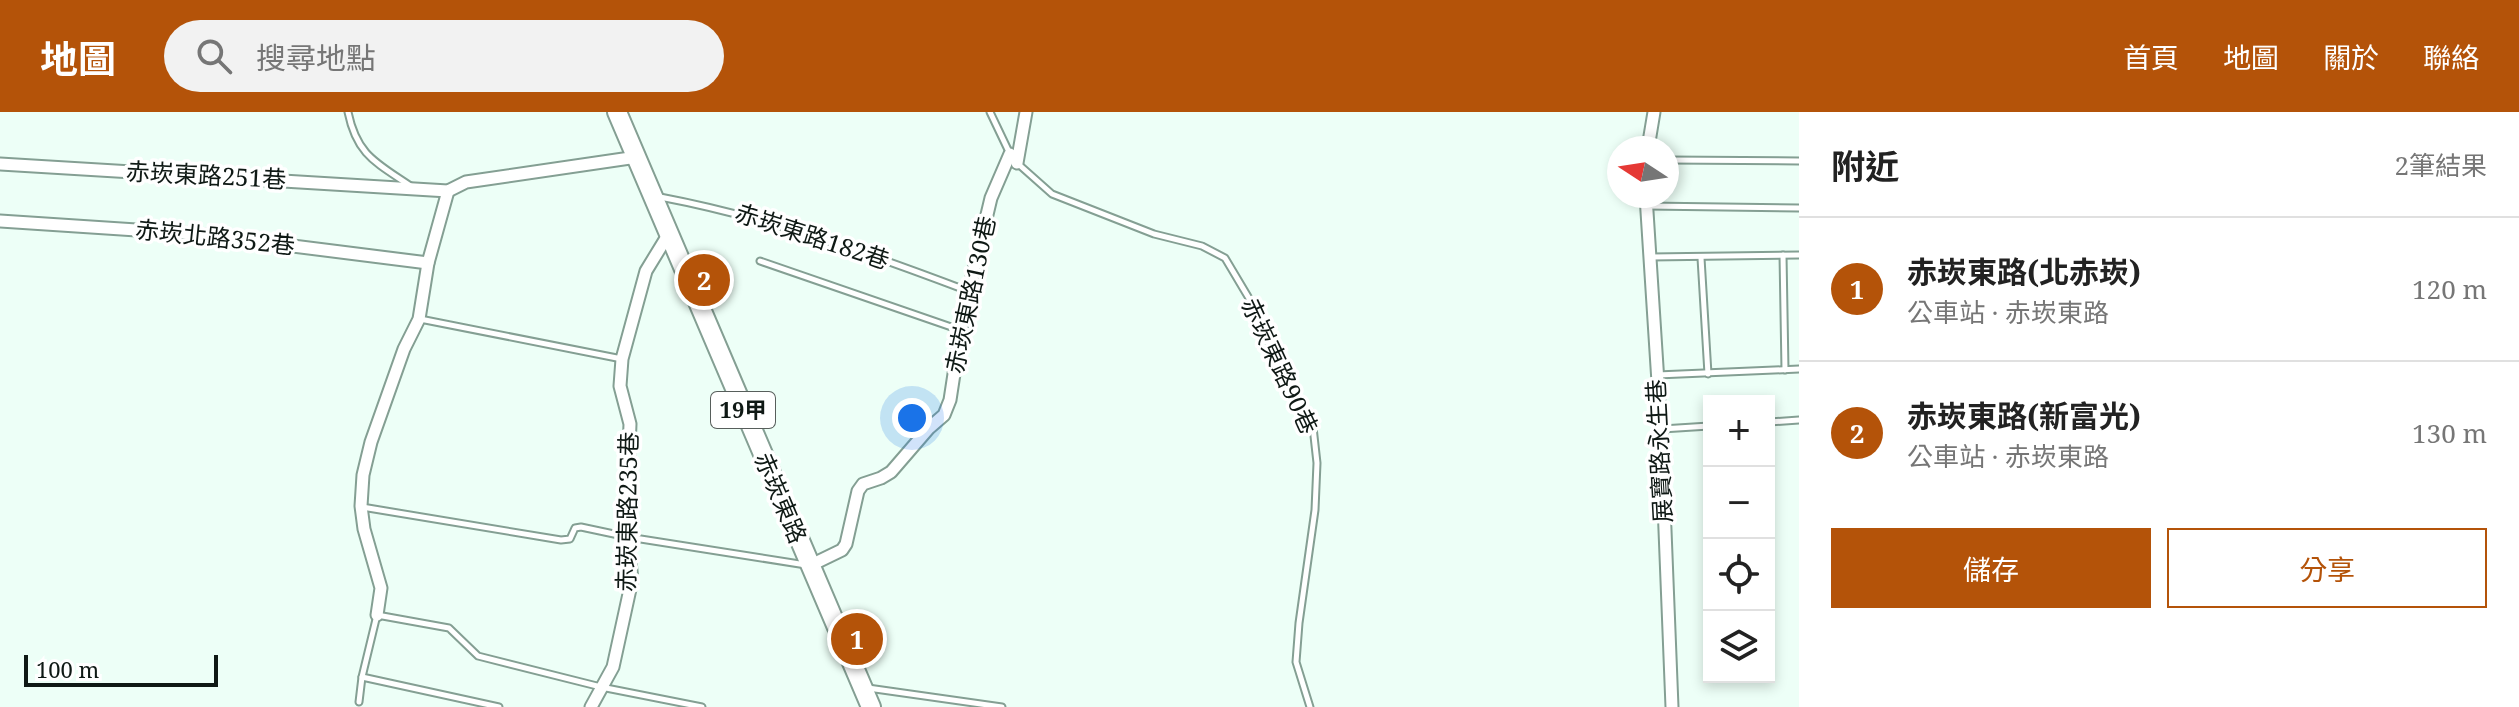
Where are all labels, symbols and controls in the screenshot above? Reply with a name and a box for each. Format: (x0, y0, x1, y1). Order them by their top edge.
search box (164, 20, 724, 92)
text: 地圖 (40, 32, 116, 84)
icon: search (192, 34, 236, 78)
text: 搜尋地點 (256, 37, 376, 78)
text: 首頁 (2123, 38, 2179, 76)
text: 地圖 (2223, 38, 2279, 76)
text: 關於 (2323, 38, 2379, 76)
text: 聯絡 (2423, 38, 2479, 76)
north arrow (1607, 136, 1679, 208)
text: 附近 (1831, 143, 1899, 189)
text: 2筆結果 (2394, 147, 2487, 183)
street label: 赤崁東路251巷 (125, 154, 287, 195)
street label: 赤崁東路182巷 (731, 195, 894, 276)
street label: 赤崁北路352巷 (134, 212, 297, 261)
street label: 赤崁東路130巷 (937, 213, 1002, 376)
pin: 2 (678, 250, 730, 310)
text: 赤崁東路(北赤崁) (1907, 251, 2141, 292)
text: 1 (1850, 271, 1864, 307)
text: 120 m (2412, 271, 2487, 307)
street label: 赤崁東路90巷 (1234, 292, 1326, 439)
text: 公車站 · 赤崁東路 (1907, 294, 2109, 330)
street label: 展寶路永生巷 (1638, 378, 1679, 524)
road number: 19甲 (711, 392, 775, 428)
map controls (1703, 395, 1775, 683)
button: + (1703, 395, 1775, 467)
text: 赤崁東路(新富光) (1907, 395, 2141, 436)
your location (892, 398, 932, 438)
text: 2 (1850, 415, 1864, 451)
text: 130 m (2412, 415, 2487, 451)
street label: 赤崁東路235巷 (609, 432, 644, 592)
text: 公車站 · 赤崁東路 (1907, 438, 2109, 474)
street label: 赤崁東路 (747, 447, 815, 548)
button: − (1703, 467, 1775, 539)
button: 儲存 (1831, 528, 2151, 608)
button: 分享 (2167, 528, 2487, 608)
button: locate (1703, 539, 1775, 611)
pin: 1 (831, 609, 883, 669)
button: layers (1703, 611, 1775, 683)
scale bar (24, 651, 218, 687)
text: 100 m (36, 654, 99, 684)

